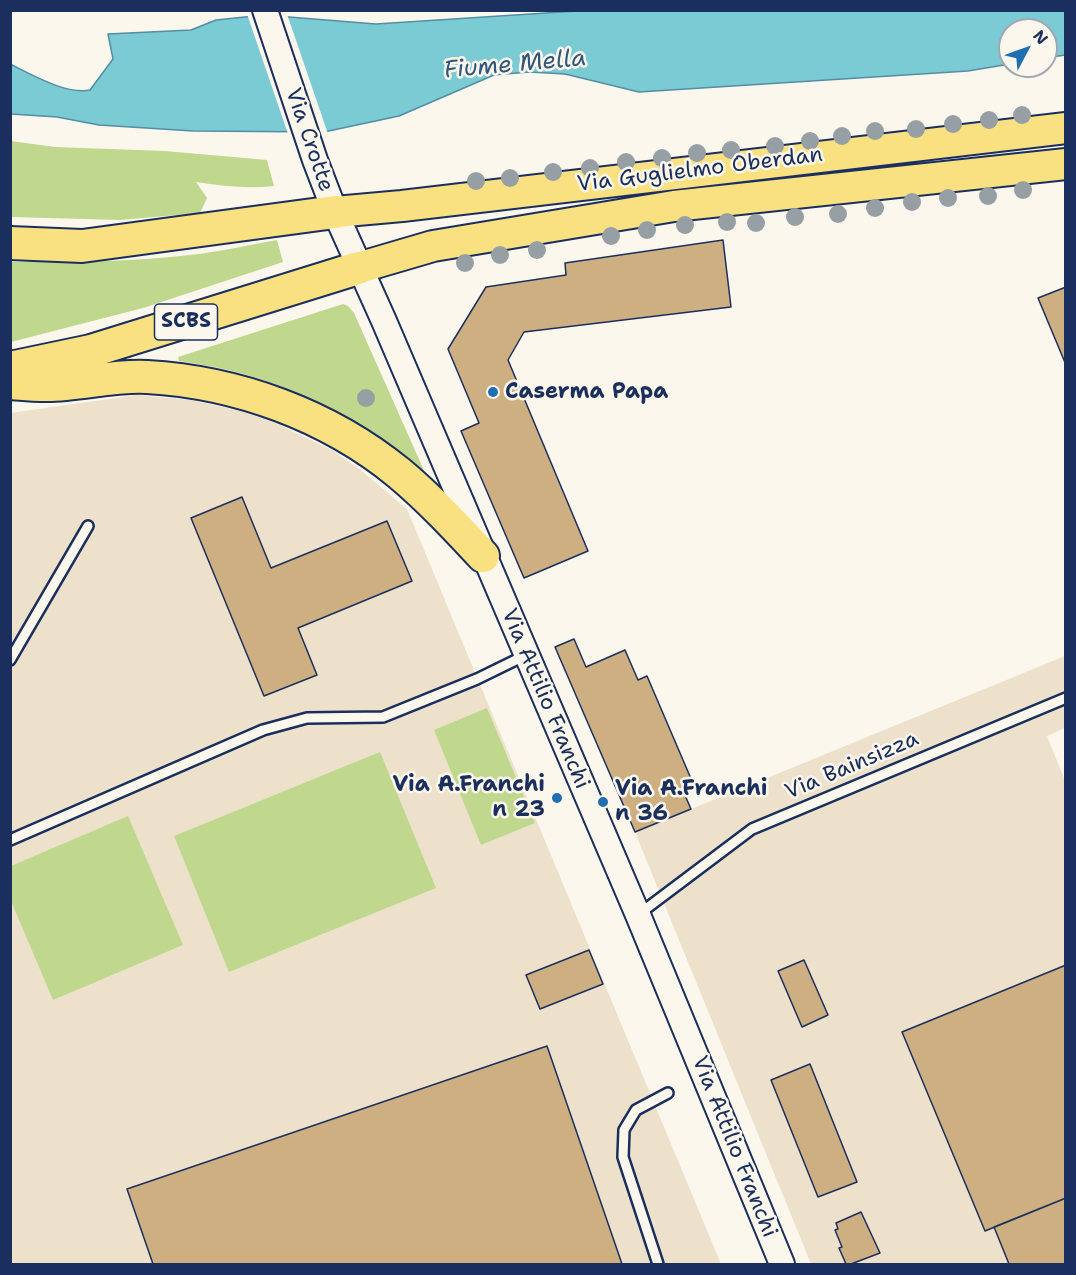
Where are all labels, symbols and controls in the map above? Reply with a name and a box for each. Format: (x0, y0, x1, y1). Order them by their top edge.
north arrow (998, 18, 1058, 78)
text: N (1028, 25, 1053, 49)
water label: Fiume Mella (443, 44, 587, 86)
street label: Via Crotte (279, 85, 339, 195)
street label: Via Guglielmo Oberdan (576, 142, 824, 198)
road number: SCBS (154, 304, 218, 340)
place label: Caserma Papa (505, 379, 668, 405)
marker: Caserma Papa (486, 385, 500, 399)
street label: Via Attilio Franchi (495, 605, 595, 793)
street label: Via Bainsizza (781, 726, 923, 806)
place label: Via A.Franchi n 23 (392, 772, 545, 824)
place label: Via A.Franchi n 36 (615, 776, 768, 828)
marker: Via A.Franchi n 23 (550, 791, 564, 805)
marker: Via A.Franchi n 36 (596, 795, 610, 809)
street label: Via Attilio Franchi (686, 1053, 782, 1241)

